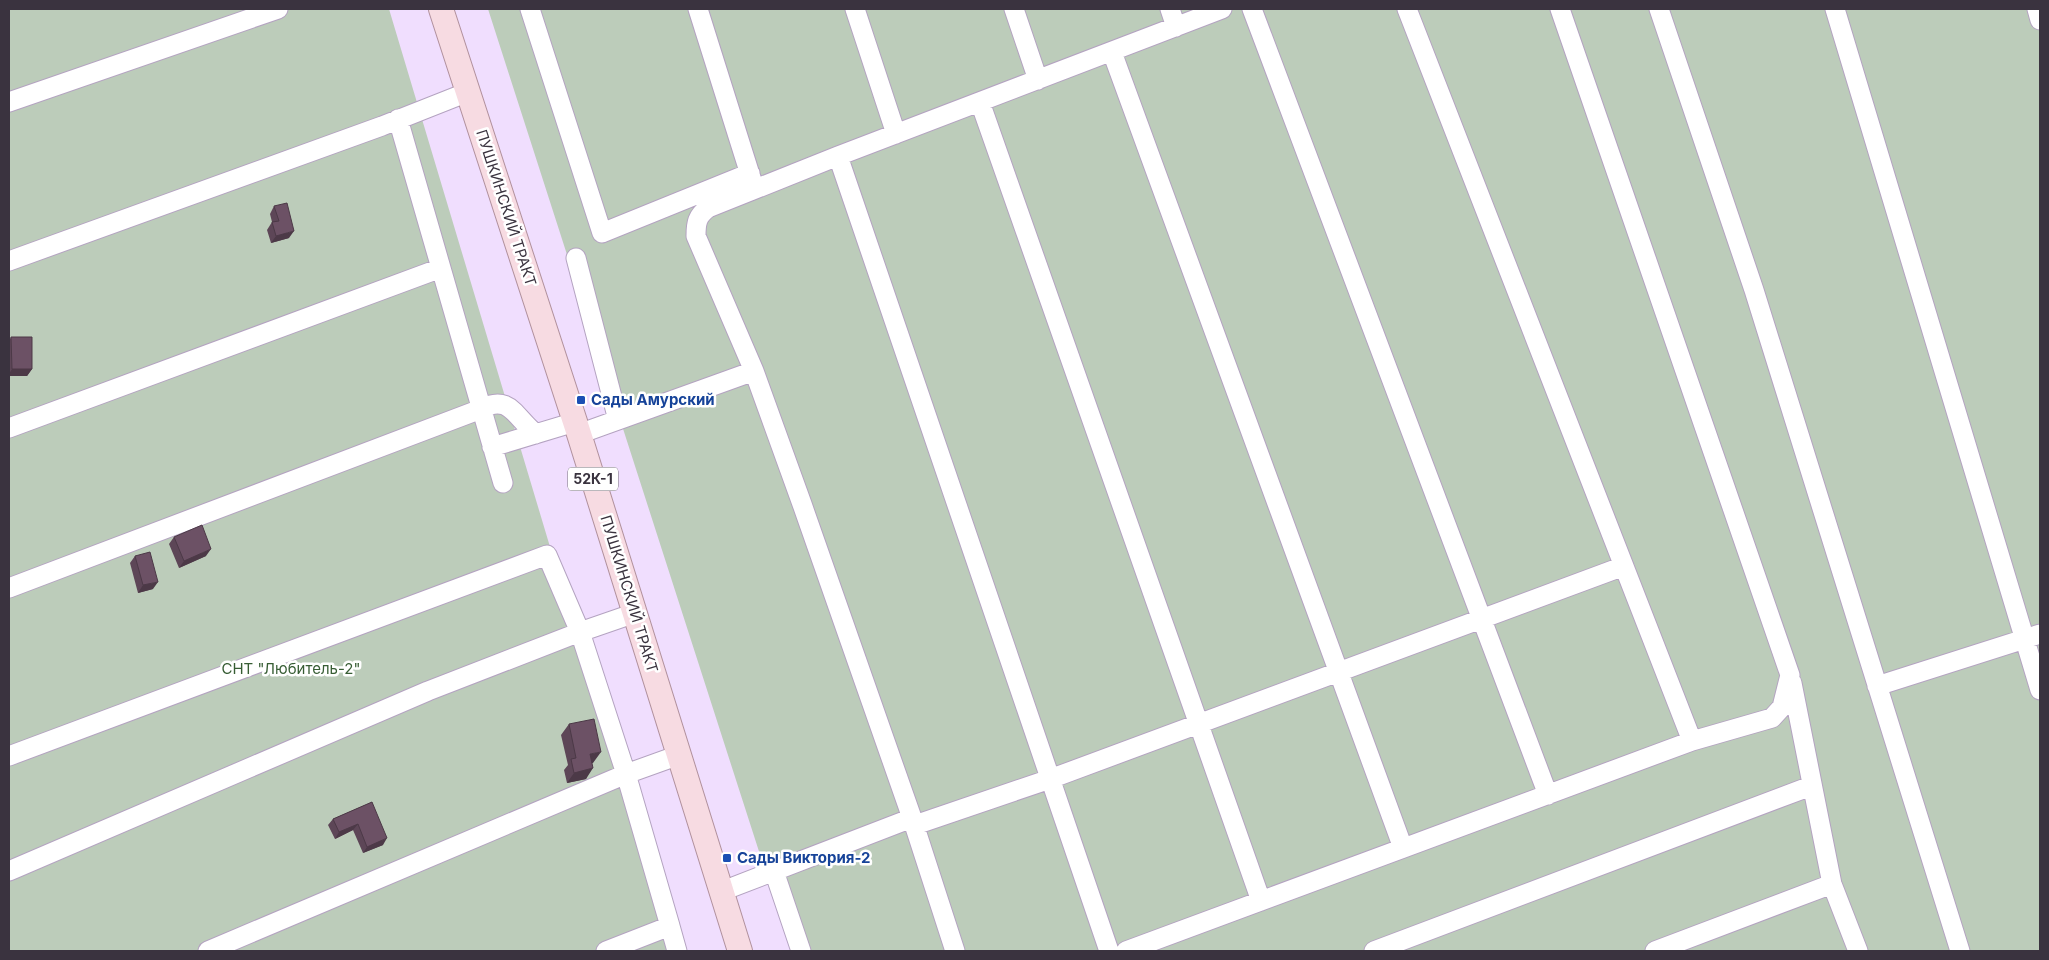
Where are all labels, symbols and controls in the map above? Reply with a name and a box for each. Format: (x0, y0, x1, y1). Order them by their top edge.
street label: ПУШКИНСКИЙ ТРАКТ (472, 127, 541, 289)
place label: Сады Амурский (591, 390, 715, 409)
marker: Сады Амурский (575, 394, 587, 406)
road number: 52К-1 (568, 468, 618, 490)
street label: ПУШКИНСКИЙ ТРАКТ (596, 513, 662, 675)
park label: СНТ "Любитель-2" (222, 659, 360, 678)
place label: Сады Виктория-2 (737, 848, 871, 867)
marker: Сады Виктория-2 (721, 852, 733, 864)

